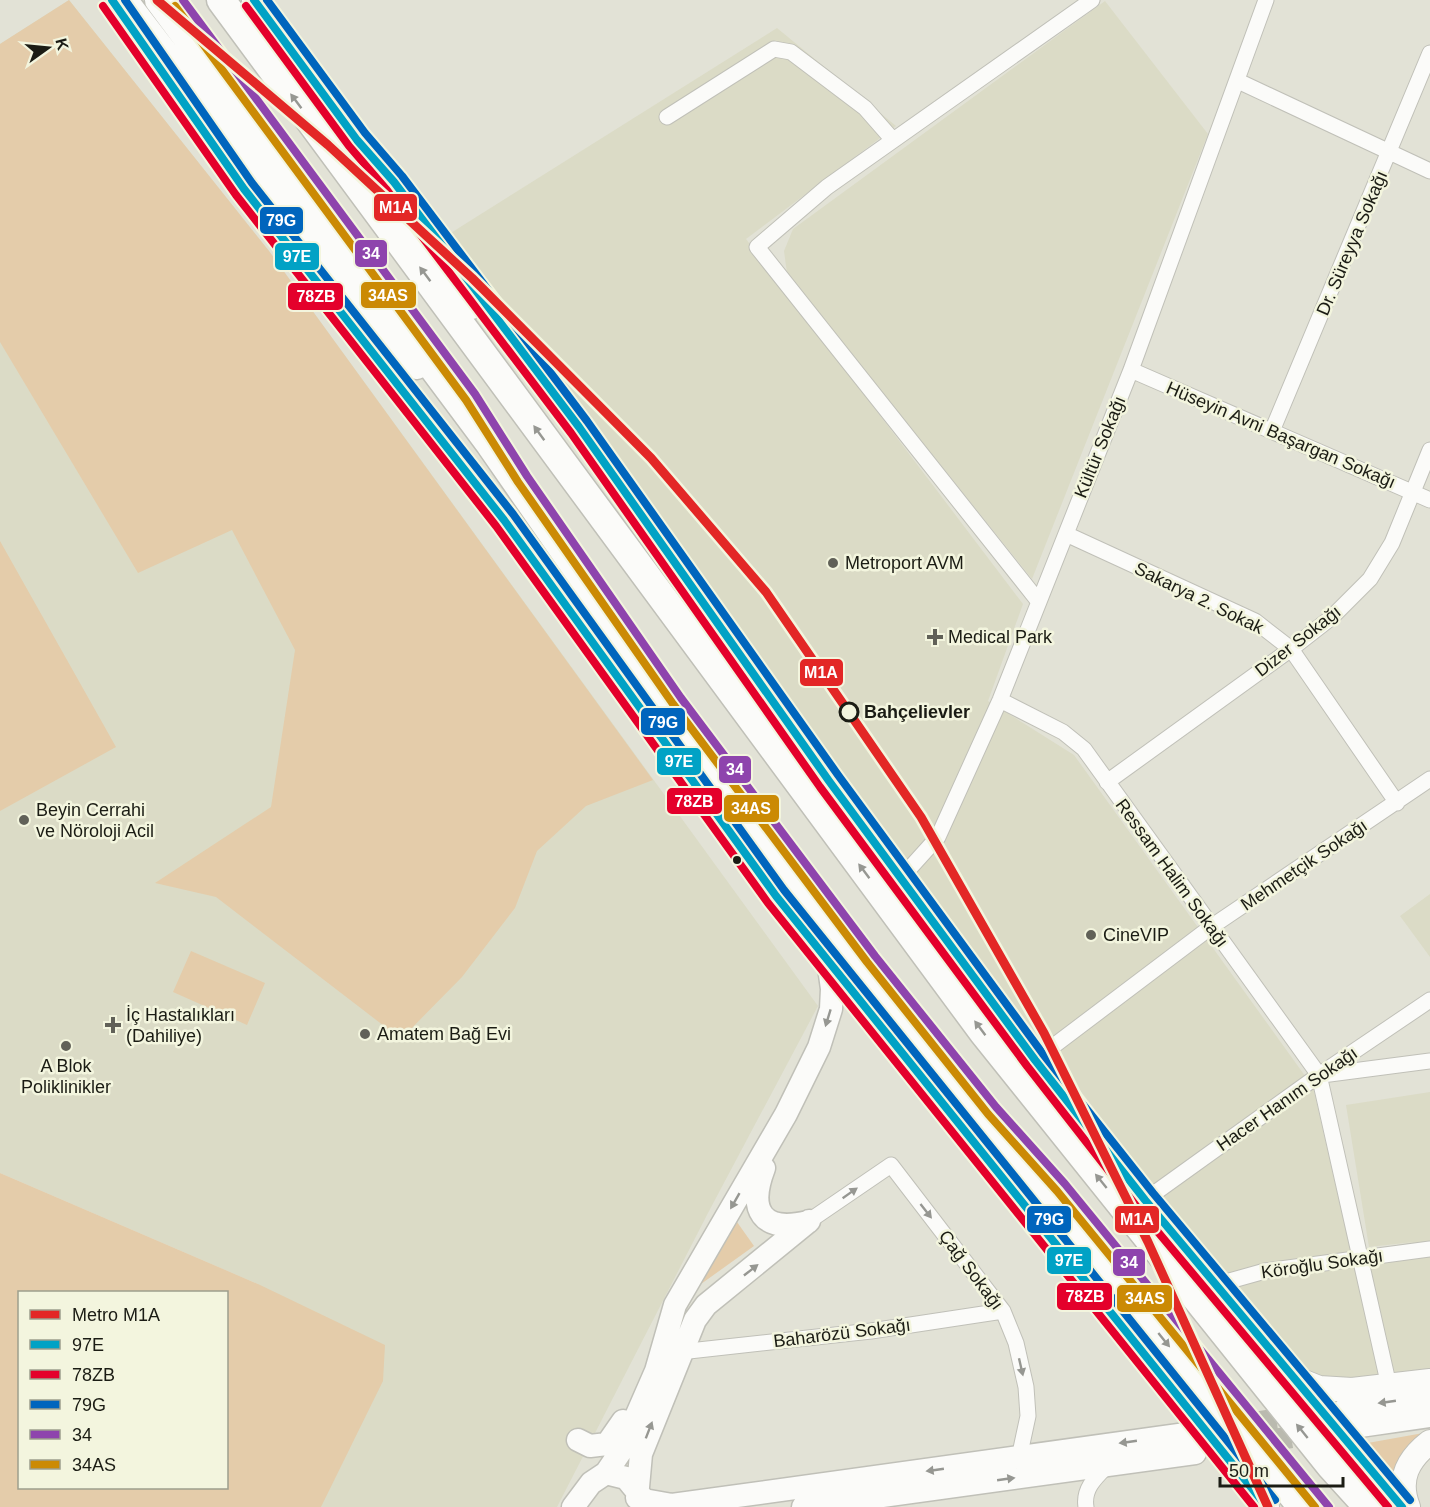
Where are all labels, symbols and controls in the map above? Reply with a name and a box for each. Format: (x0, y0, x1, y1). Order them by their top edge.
north arrow (18, 18, 78, 78)
text: K (52, 36, 72, 52)
one-way arrow (290, 93, 302, 109)
street label: Dr. Süreyya Sokağı (1312, 168, 1392, 318)
line badge: M1A (373, 193, 418, 222)
text: M1A (379, 199, 413, 216)
line badge: 79G (259, 206, 304, 235)
text: 79G (266, 212, 296, 229)
line badge: 34 (354, 239, 388, 268)
line badge: 97E (274, 242, 320, 271)
text: 34 (362, 245, 380, 262)
text: 97E (283, 248, 312, 265)
one-way arrow (419, 267, 431, 283)
line badge: 34AS (360, 281, 417, 309)
line badge: 78ZB (287, 282, 344, 311)
text: 34AS (368, 287, 408, 304)
text: 78ZB (296, 288, 336, 305)
street label: Hüseyin Avni Başargan Sokağı (1163, 378, 1399, 492)
street label: Kültür Sokağı (1070, 393, 1130, 501)
one-way arrow (533, 425, 545, 440)
place label: Metroport AVM (845, 553, 964, 573)
marker: Metroport AVM (826, 556, 840, 570)
street label: Sakarya 2. Sokak (1131, 558, 1268, 638)
street label: Dizer Sokağı (1251, 601, 1345, 681)
place label: Medical Park (948, 627, 1053, 647)
marker: Medical Park (926, 628, 944, 646)
line badge: M1A (799, 658, 844, 687)
text: M1A (804, 664, 838, 681)
marker: Bahçelievler (839, 702, 859, 722)
place label: Bahçelievler (864, 702, 970, 722)
line badge: 79G (640, 707, 686, 736)
text: 79G (648, 714, 678, 731)
line badge: 97E (656, 747, 702, 776)
text: 97E (665, 753, 694, 770)
line badge: 34 (718, 755, 752, 784)
text: 34 (726, 761, 744, 778)
line badge: 78ZB (666, 787, 723, 815)
text: 78ZB (674, 793, 714, 810)
line badge: 34AS (723, 794, 780, 823)
street label: Ressam Halim Sokağı (1112, 795, 1232, 951)
place label: Beyin Cerrahi ve Nöroloji Acil (36, 800, 154, 841)
text: 34AS (731, 800, 771, 817)
marker: Beyin Cerrahi ve Nöroloji Acil (17, 813, 31, 827)
street label: Mehmetçik Sokağı (1237, 815, 1371, 915)
unlabelled marker (731, 854, 743, 866)
one-way arrow (858, 864, 870, 880)
place label: CineVIP (1103, 925, 1169, 945)
marker: CineVIP (1084, 928, 1098, 942)
place label: İç Hastalıkları (Dahiliye) (126, 1005, 235, 1046)
one-way arrow (823, 1009, 832, 1027)
marker: İç Hastalıkları (Dahiliye) (104, 1016, 122, 1034)
one-way arrow (974, 1020, 986, 1036)
place label: Amatem Bağ Evi (377, 1024, 511, 1044)
marker: Amatem Bağ Evi (358, 1027, 372, 1041)
marker: A Blok Poliklinikler (59, 1039, 73, 1053)
street label: Hacer Hanım Sokağı (1213, 1043, 1361, 1155)
place label: A Blok Poliklinikler (21, 1056, 111, 1097)
one-way arrow (1095, 1173, 1108, 1189)
one-way arrow (842, 1188, 858, 1199)
one-way arrow (730, 1193, 741, 1209)
one-way arrow (920, 1204, 932, 1219)
line badge: 79G (1026, 1205, 1072, 1234)
line badge: M1A (1114, 1205, 1160, 1234)
text: 79G (1034, 1211, 1064, 1228)
text: M1A (1120, 1211, 1154, 1228)
street label: Çağ Sokağı (935, 1226, 1007, 1314)
line badge: 97E (1046, 1246, 1092, 1275)
street label: Köroğlu Sokağı (1260, 1246, 1384, 1282)
line badge: 34 (1112, 1248, 1146, 1277)
text: 97E (1055, 1252, 1084, 1269)
text: 34 (1120, 1254, 1138, 1271)
one-way arrow (743, 1264, 759, 1276)
line badge: 78ZB (1056, 1282, 1113, 1311)
line badge: 34AS (1116, 1284, 1173, 1313)
text: 78ZB (1065, 1288, 1105, 1305)
text: 34AS (1125, 1290, 1165, 1307)
legend (18, 1291, 228, 1489)
text: Metro M1A (72, 1305, 160, 1325)
street label: Baharözü Sokağı (772, 1315, 912, 1351)
one-way arrow (1157, 1332, 1170, 1347)
text: 97E (72, 1335, 104, 1355)
one-way arrow (1017, 1357, 1027, 1376)
text: 78ZB (72, 1365, 115, 1385)
text: 79G (72, 1395, 106, 1415)
one-way arrow (1378, 1398, 1397, 1407)
one-way arrow (645, 1421, 655, 1439)
one-way arrow (1296, 1423, 1309, 1439)
text: 34 (72, 1425, 92, 1445)
one-way arrow (1118, 1438, 1137, 1447)
scale bar (1220, 1450, 1343, 1488)
text: 34AS (72, 1455, 116, 1475)
text: 50 m (1229, 1461, 1269, 1481)
one-way arrow (925, 1465, 944, 1474)
one-way arrow (997, 1474, 1016, 1484)

